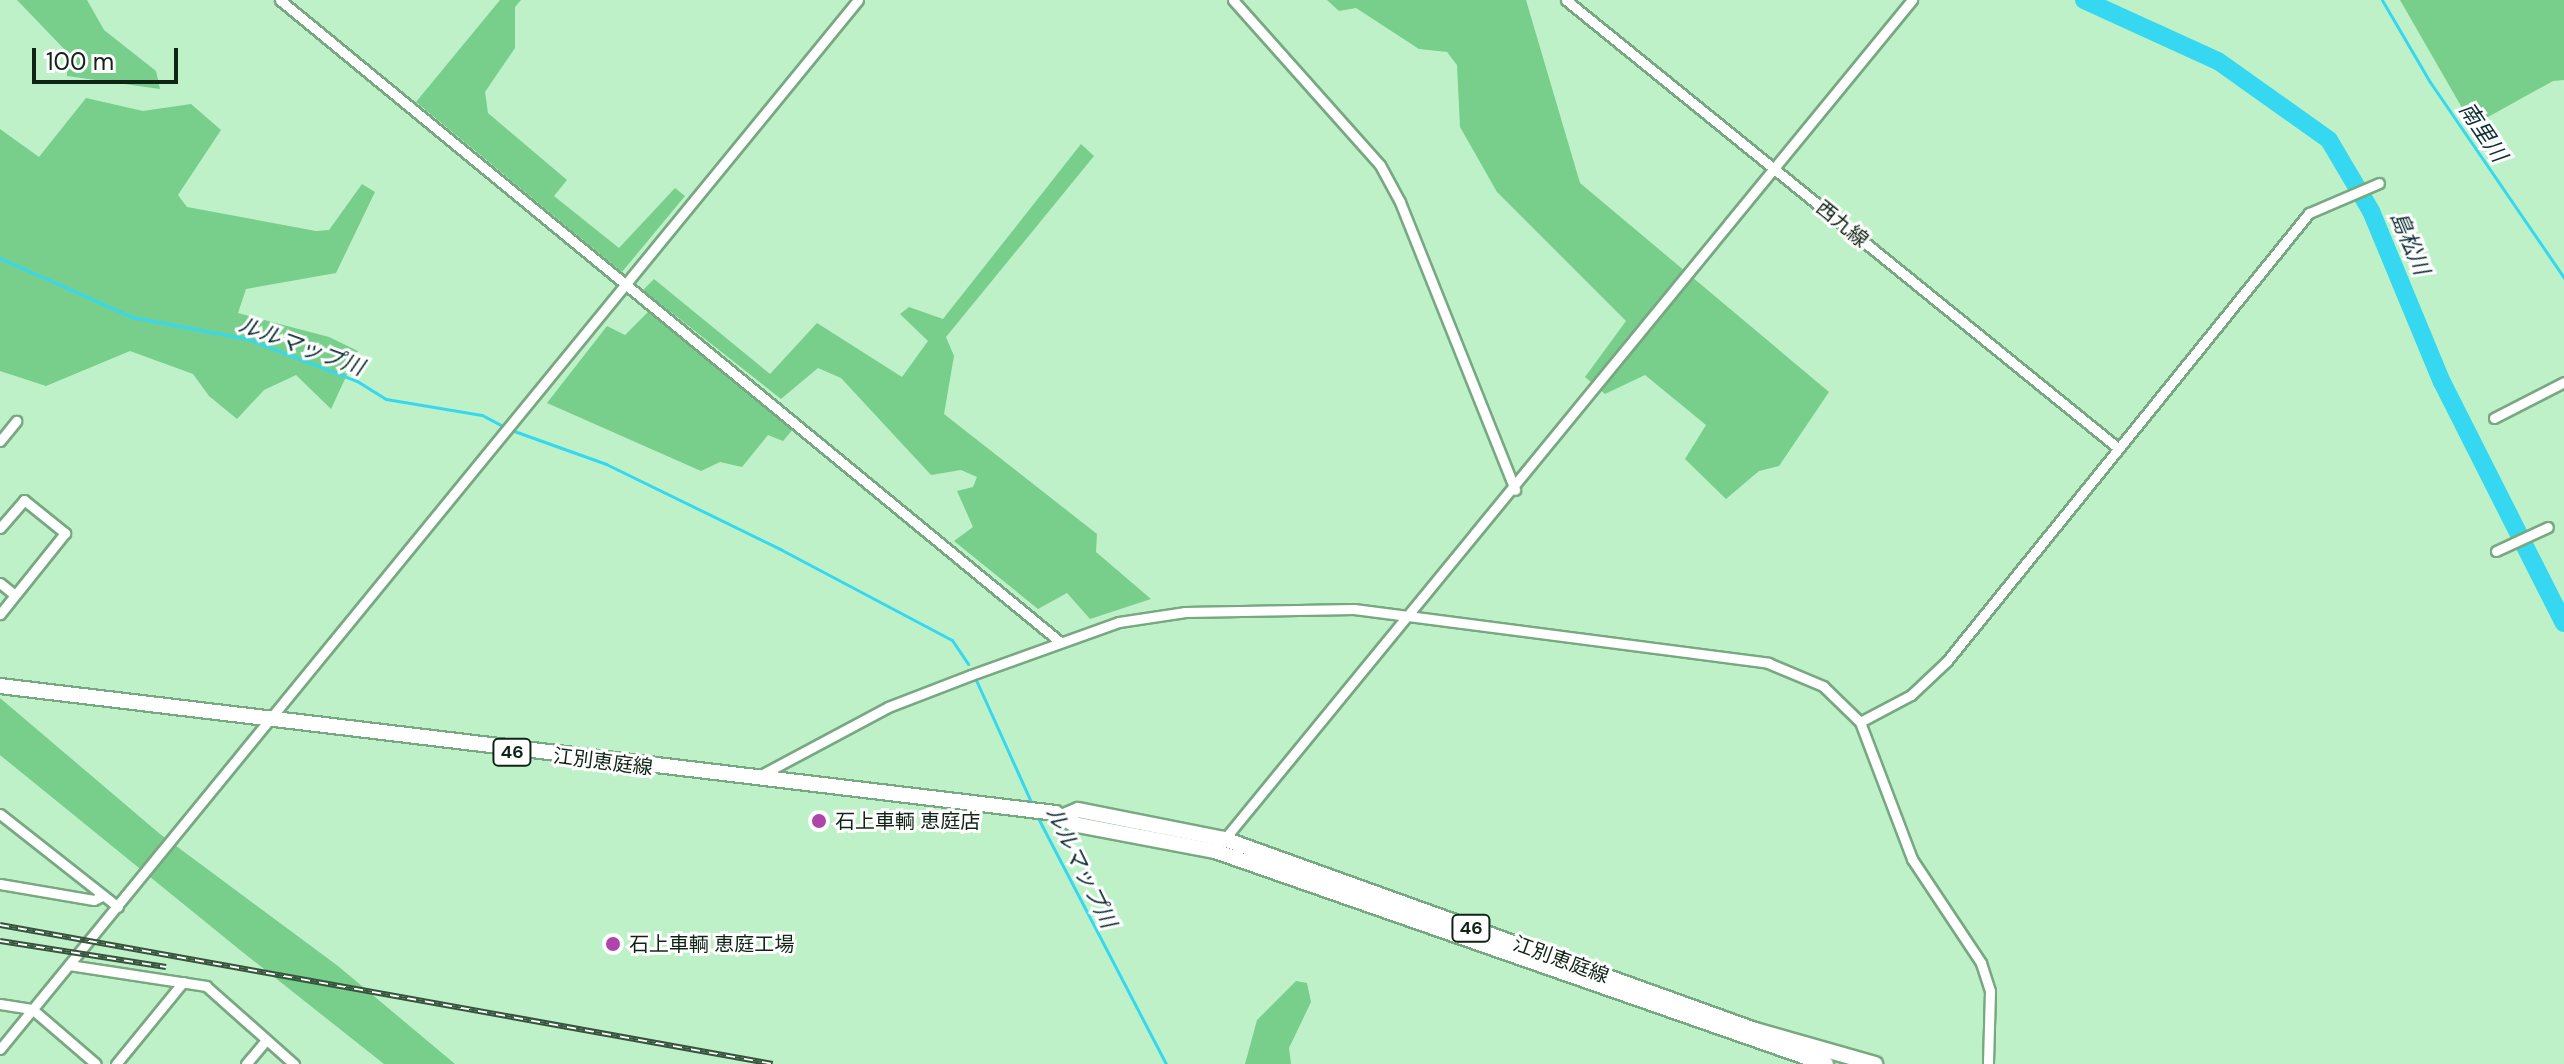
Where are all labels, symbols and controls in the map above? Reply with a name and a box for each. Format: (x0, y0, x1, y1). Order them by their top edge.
scale bar (36, 32, 182, 82)
text: 100 m (46, 46, 114, 77)
water label: 南里川 (2454, 97, 2512, 167)
street label: 西九線 (1811, 196, 1873, 252)
water label: 島松川 (2385, 207, 2435, 279)
water label: ルルマップ川 (234, 311, 368, 381)
road number: 46 (492, 738, 532, 766)
street label: 江別恵庭線 (552, 744, 654, 780)
water label: ルルマップ川 (1040, 802, 1122, 932)
place label: 石上車輌 恵庭店 (835, 809, 980, 833)
marker: 石上車輌 恵庭店 (810, 812, 828, 830)
road number: 46 (1451, 914, 1491, 942)
place label: 石上車輌 恵庭工場 (629, 932, 794, 956)
street label: 江別恵庭線 (1510, 932, 1612, 988)
marker: 石上車輌 恵庭工場 (604, 935, 622, 953)

